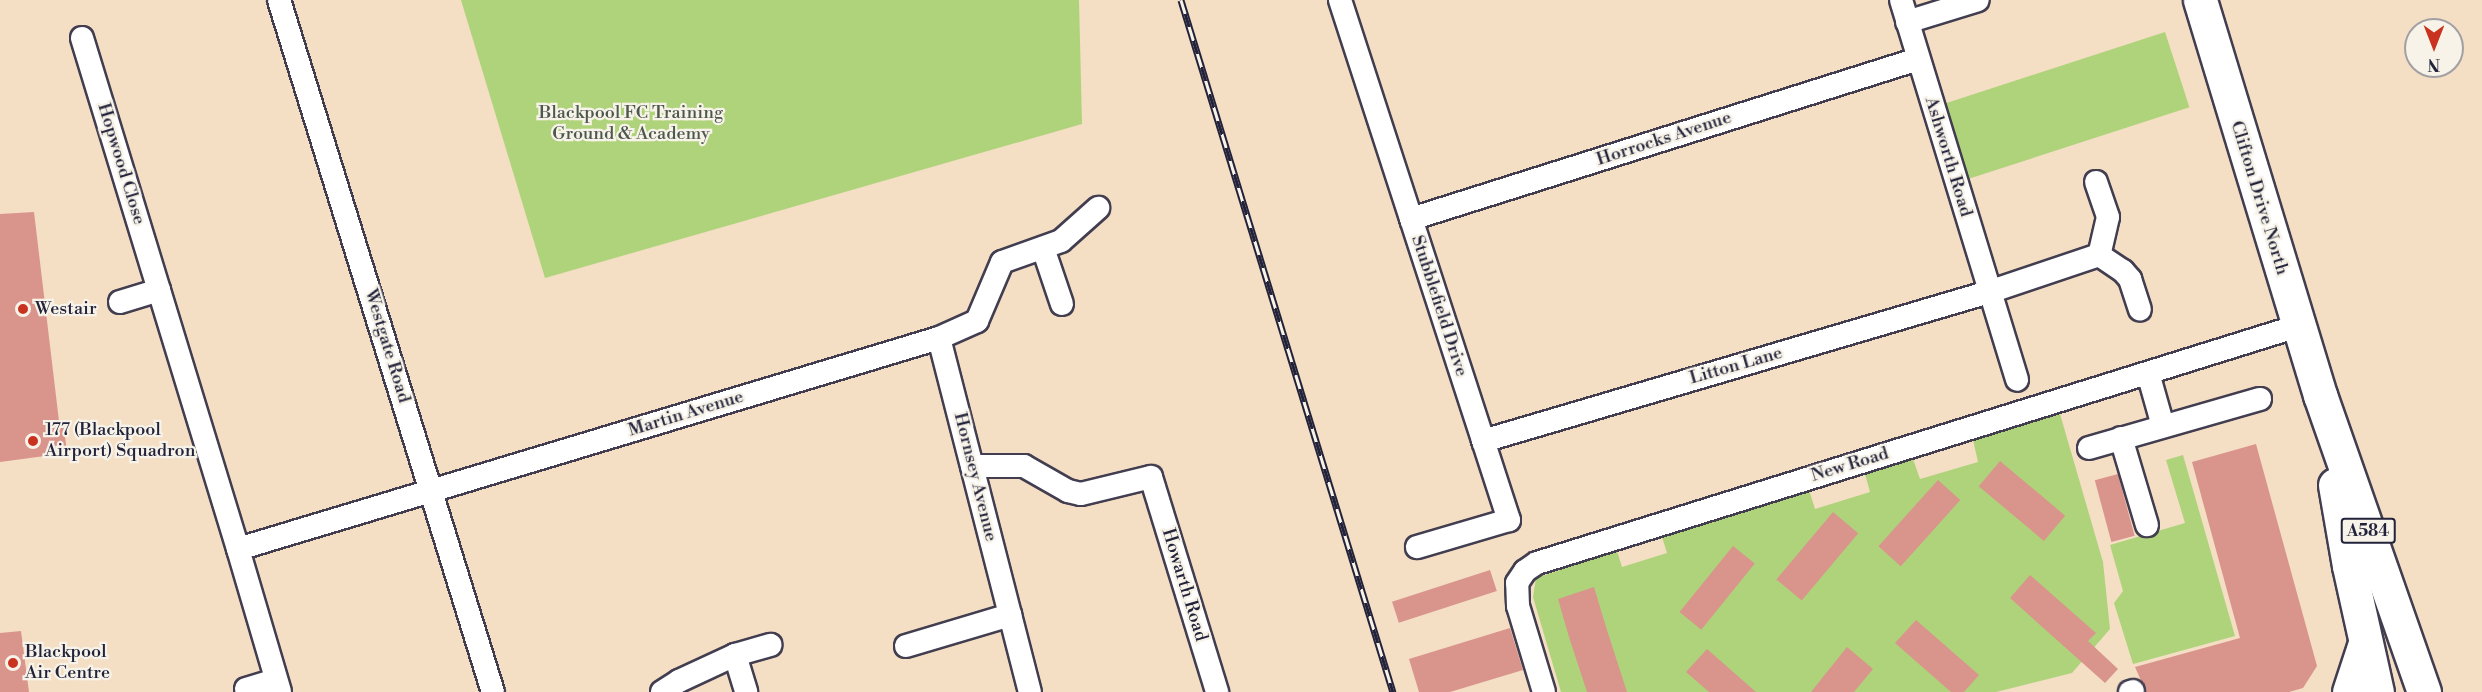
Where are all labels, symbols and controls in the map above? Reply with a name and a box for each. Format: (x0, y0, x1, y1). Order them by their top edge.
north arrow (2404, 18, 2464, 78)
text: N (2428, 54, 2440, 74)
street label: Ashworth Road (1920, 94, 1976, 220)
street label: Hopwood Close (92, 101, 150, 227)
park label: Blackpool FC Training Ground & Academy (539, 103, 723, 146)
street label: Horrocks Avenue (1594, 107, 1734, 171)
street label: Clifton Drive North (2225, 118, 2293, 278)
street label: Stubblefield Drive (1406, 233, 1472, 379)
street label: Westgate Road (359, 286, 415, 406)
place label: Westair (35, 298, 97, 320)
marker: Westair (16, 302, 30, 316)
street label: Litton Lane (1687, 342, 1785, 390)
street label: Martin Avenue (626, 386, 746, 442)
street label: Hornsey Avenue (949, 410, 1001, 544)
place label: 177 (Blackpool Airport) Squadron (45, 420, 195, 462)
marker: 177 (Blackpool Airport) Squadron (26, 434, 40, 448)
street label: New Road (1809, 443, 1891, 487)
road number: A584 (2340, 518, 2396, 544)
street label: Howarth Road (1157, 526, 1211, 644)
place label: Blackpool Air Centre (25, 642, 110, 684)
marker: Blackpool Air Centre (6, 656, 20, 670)

